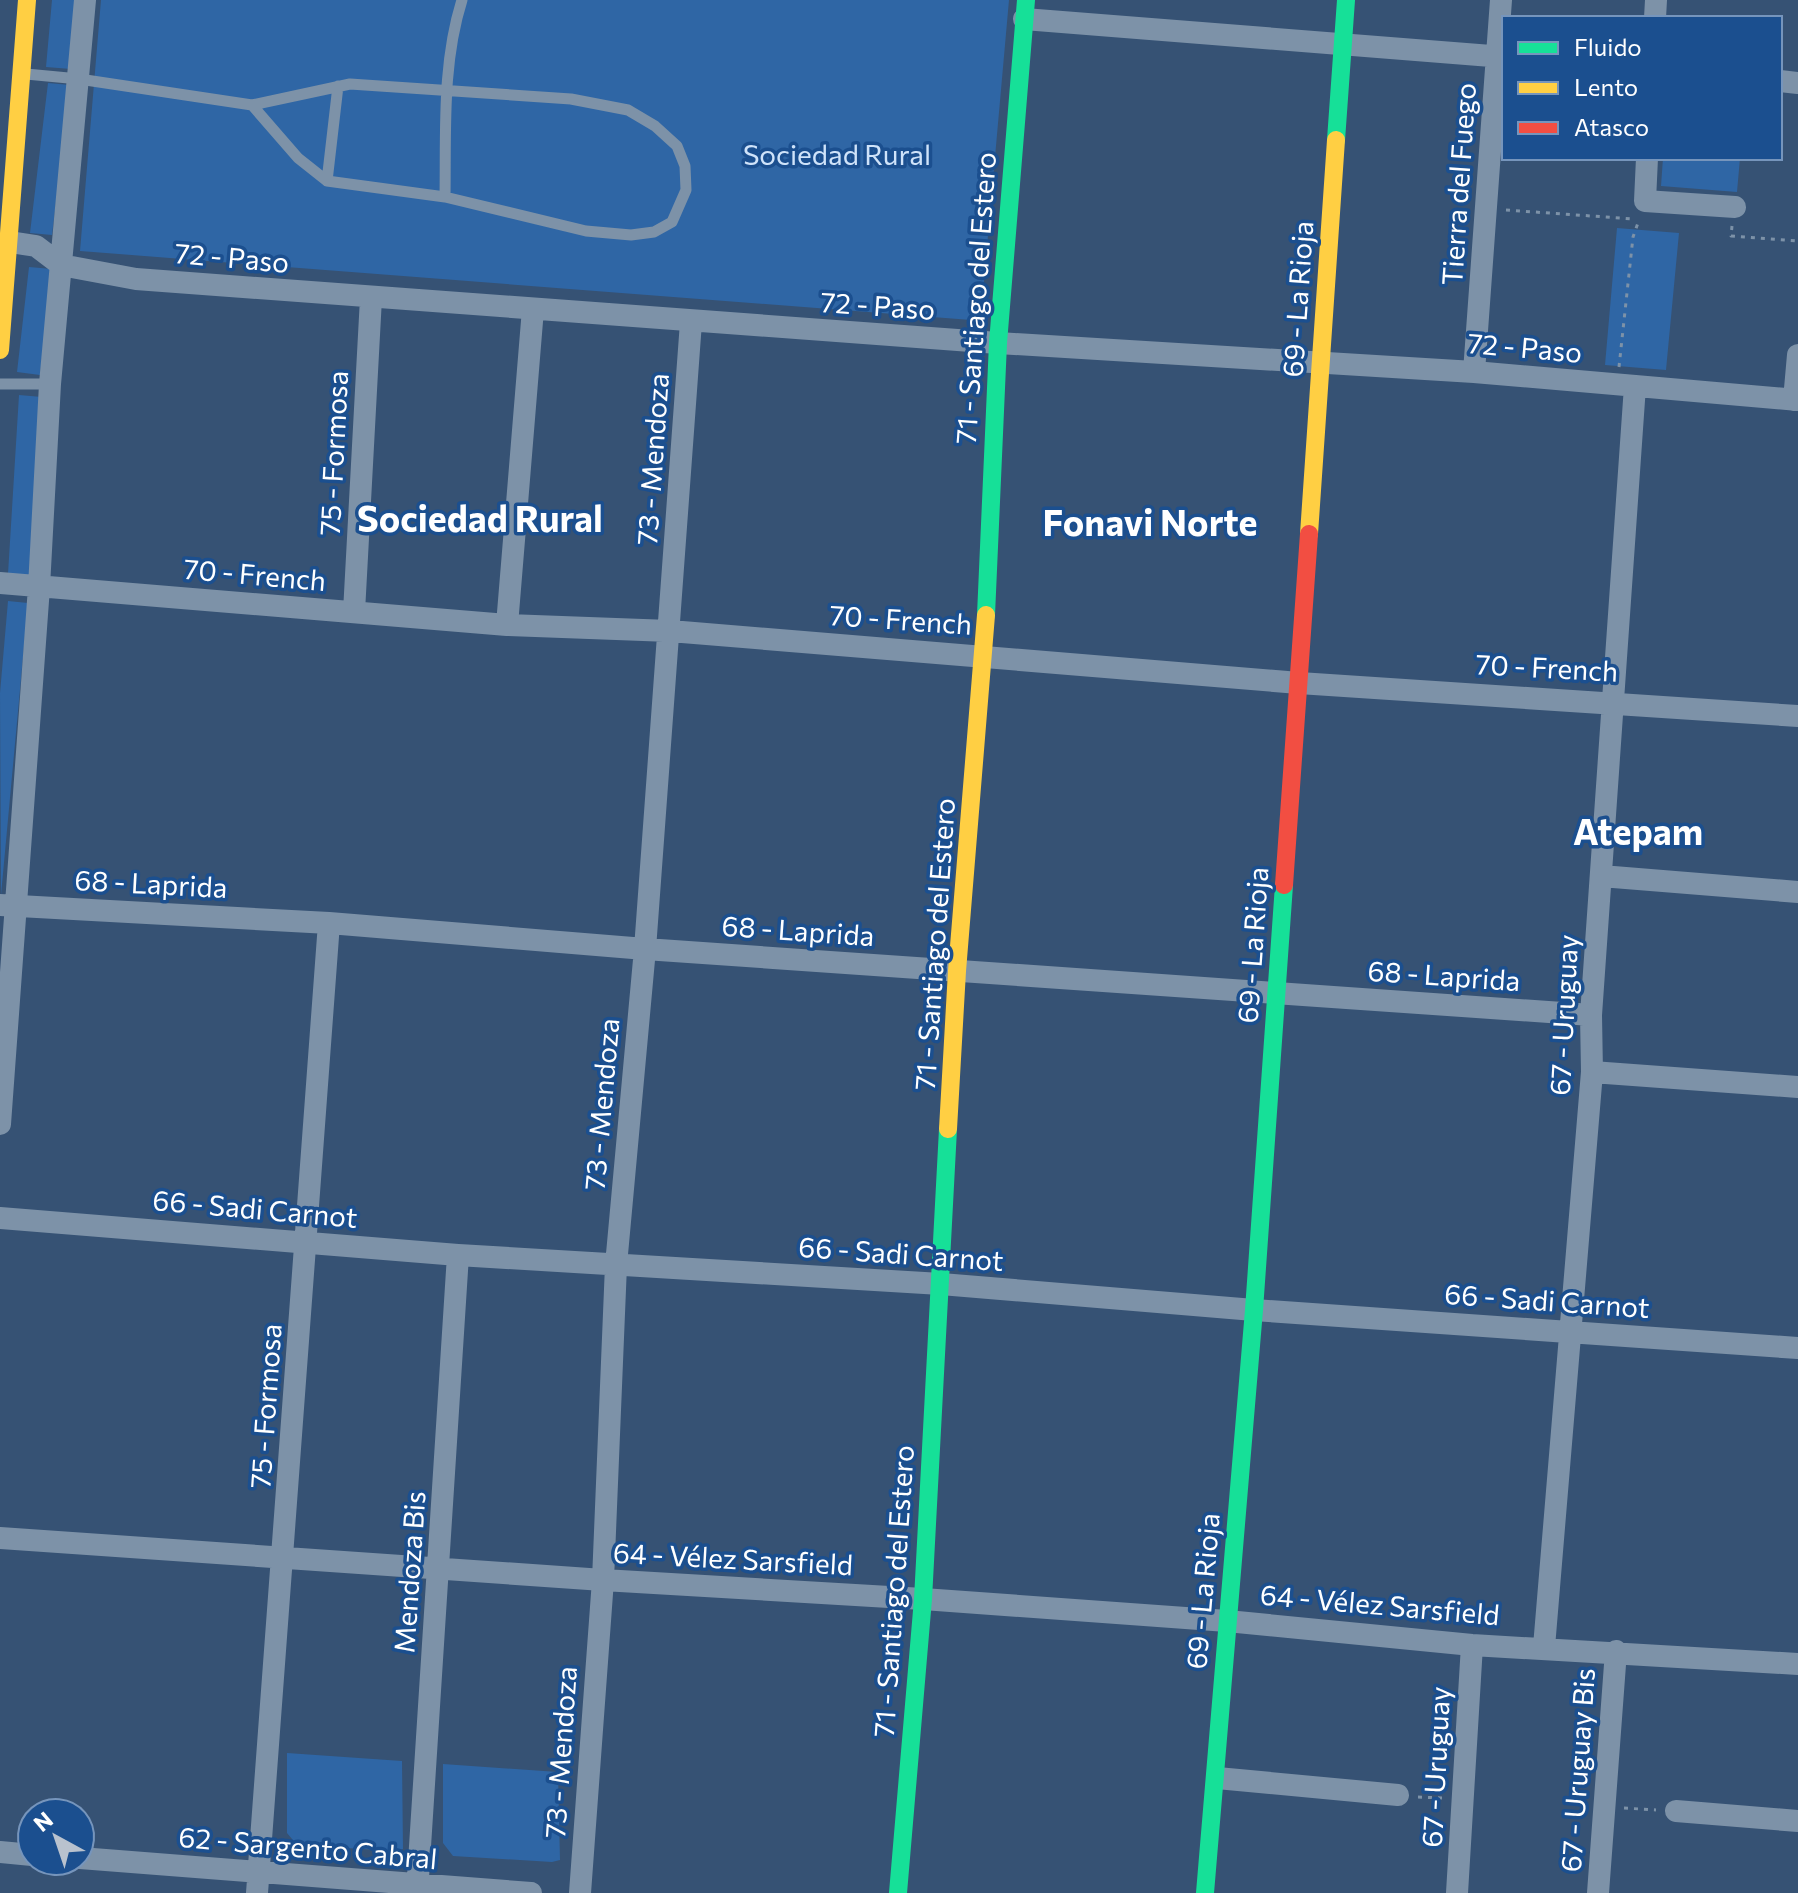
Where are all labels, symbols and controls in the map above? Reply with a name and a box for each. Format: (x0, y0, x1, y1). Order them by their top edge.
legend (1502, 16, 1782, 160)
text: Fluido (1574, 32, 1642, 61)
text: Lento (1574, 72, 1638, 101)
street label: Tierra del Fuego (1434, 81, 1482, 287)
text: Atasco (1574, 112, 1649, 141)
park label: Sociedad Rural (743, 137, 931, 171)
street label: 71 - Santiago del Estero (948, 151, 1002, 445)
street label: 69 - La Rioja (1275, 220, 1319, 378)
street label: 72 - Paso (173, 235, 291, 279)
street label: 72 - Paso (820, 284, 936, 326)
street label: 72 - Paso (1466, 325, 1584, 369)
street label: 75 - Formosa (312, 370, 354, 536)
street label: 73 - Mendoza (629, 372, 675, 546)
district label: Sociedad Rural (357, 495, 603, 539)
district label: Fonavi Norte (1042, 499, 1258, 543)
street label: 70 - French (182, 551, 328, 597)
street label: 70 - French (829, 597, 973, 641)
street label: 70 - French (1475, 646, 1619, 688)
street label: 71 - Santiago del Estero (907, 797, 961, 1091)
district label: Atepam (1573, 808, 1703, 852)
street label: 68 - Laprida (74, 862, 228, 904)
street label: 69 - La Rioja (1230, 866, 1274, 1024)
street label: 68 - Laprida (721, 908, 875, 952)
street label: 67 - Uruguay (1542, 934, 1584, 1096)
street label: 68 - Laprida (1367, 953, 1521, 997)
street label: 73 - Mendoza (577, 1017, 625, 1191)
street label: 66 - Sadi Carnot (151, 1182, 359, 1234)
street label: 66 - Sadi Carnot (797, 1229, 1005, 1277)
street label: 66 - Sadi Carnot (1443, 1276, 1651, 1324)
street label: 75 - Formosa (242, 1323, 288, 1489)
street label: 71 - Santiago del Estero (866, 1444, 920, 1738)
street label: Mendoza Bis (386, 1490, 432, 1654)
street label: 69 - La Rioja (1178, 1511, 1226, 1671)
street label: 64 - Vélez Sarsfield (612, 1535, 854, 1581)
street label: 64 - Vélez Sarsfield (1259, 1577, 1501, 1631)
street label: 73 - Mendoza (537, 1665, 583, 1839)
street label: 67 - Uruguay Bis (1553, 1667, 1601, 1873)
street label: 67 - Uruguay (1414, 1686, 1456, 1848)
north arrow (16, 1797, 96, 1877)
text: N (28, 1806, 58, 1837)
street label: 62 - Sargento Cabral (177, 1819, 439, 1875)

